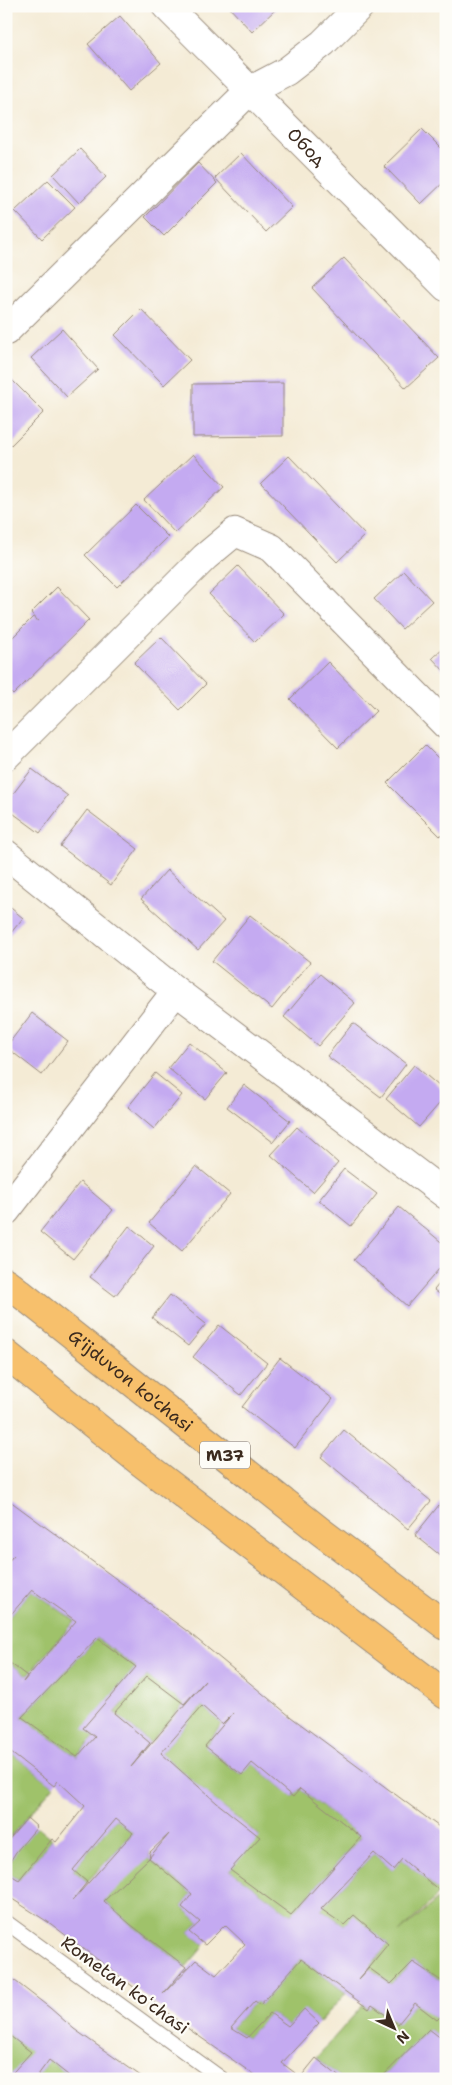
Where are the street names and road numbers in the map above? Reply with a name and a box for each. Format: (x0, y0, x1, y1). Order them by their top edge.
street label: Обод (282, 122, 332, 172)
street label: G'ijduvon ko'chasi (63, 1324, 198, 1438)
road number: M37 (200, 1442, 250, 1468)
street label: Rometan koʻchasi (56, 1930, 194, 2040)

